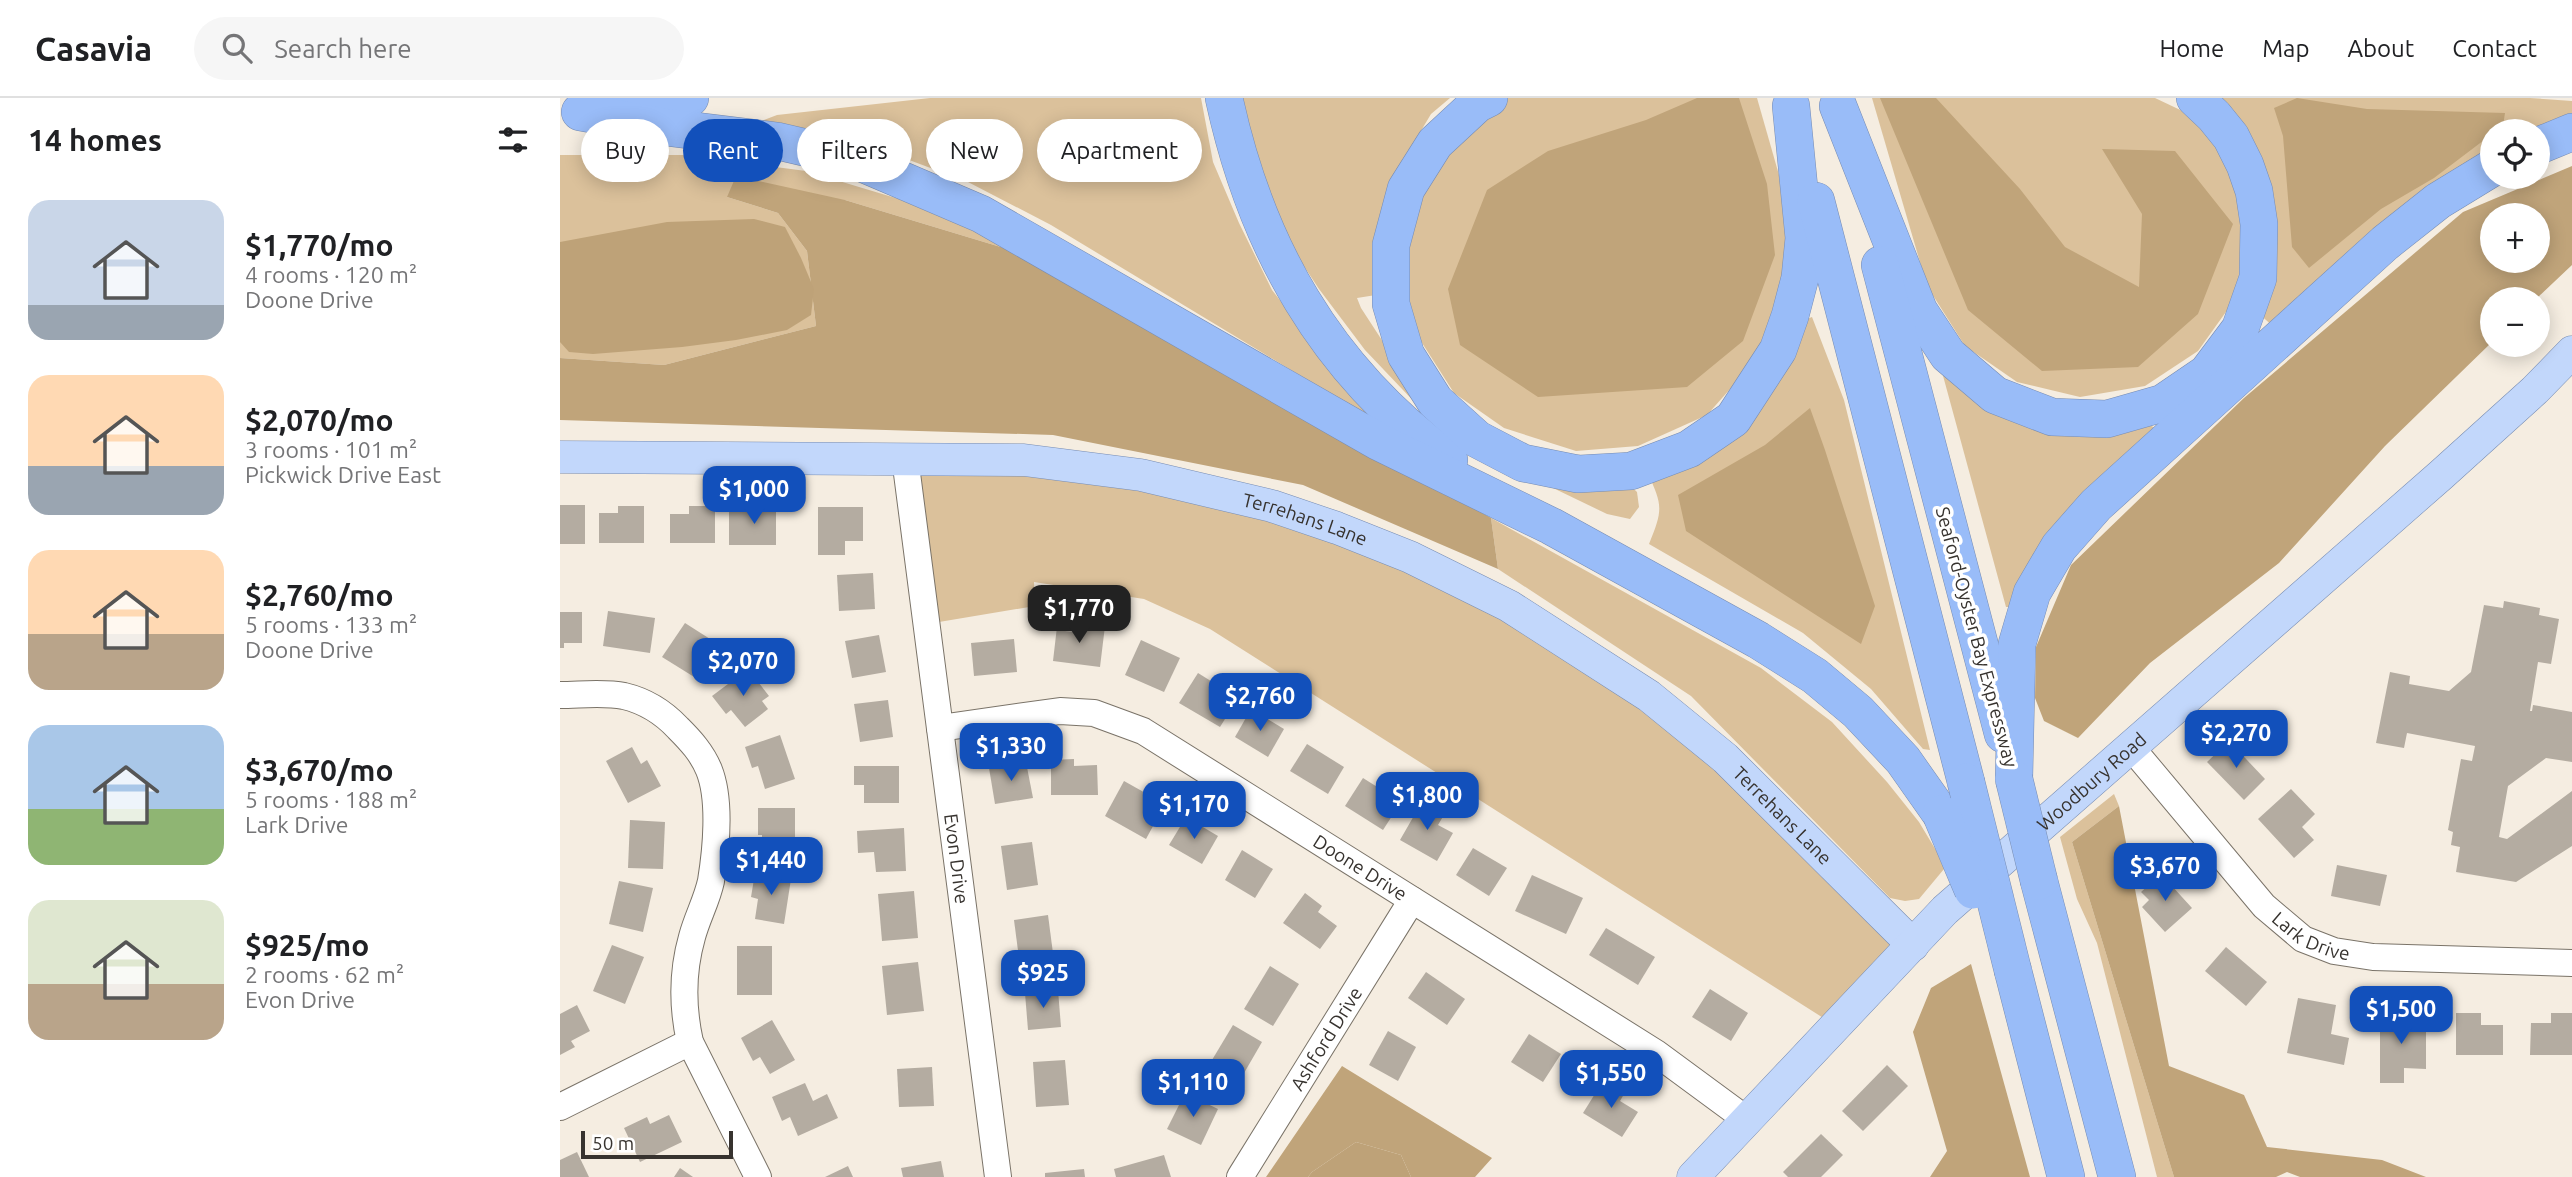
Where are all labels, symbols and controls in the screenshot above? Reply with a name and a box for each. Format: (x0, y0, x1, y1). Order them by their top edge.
search box (194, 17, 684, 80)
icon: search (218, 29, 256, 67)
text: Casavia (35, 30, 152, 67)
text: Search here (274, 34, 412, 63)
text: Home (2159, 35, 2224, 62)
text: Map (2262, 35, 2309, 62)
text: About (2347, 35, 2414, 62)
text: Contact (2452, 35, 2537, 62)
chip: Buy (581, 119, 669, 182)
chip: Rent (683, 119, 783, 182)
chip: Filters (797, 119, 912, 182)
chip: New (926, 119, 1023, 182)
chip: Apartment (1037, 119, 1202, 182)
map controls (2480, 119, 2550, 357)
button: locate (2480, 119, 2550, 189)
icon: filters (494, 121, 532, 159)
text: 14 homes (28, 123, 162, 157)
button: + (2480, 203, 2550, 273)
icon: home (84, 228, 168, 312)
text: $1,770/mo (245, 228, 394, 262)
text: 4 rooms · 120 m² (245, 262, 417, 287)
text: Doone Drive (245, 287, 374, 312)
button: − (2480, 287, 2550, 357)
icon: home (84, 403, 168, 487)
text: $2,070/mo (245, 403, 394, 437)
text: 3 rooms · 101 m² (245, 437, 417, 462)
text: Pickwick Drive East (245, 462, 441, 487)
pin: $1,000 (697, 466, 811, 526)
text: $1,000 (719, 476, 789, 501)
street label: Terrehans Lane (1241, 488, 1371, 550)
street label: Seaford-Oyster Bay Expressway (1932, 504, 2022, 770)
icon: home (84, 578, 168, 662)
text: $2,760/mo (245, 578, 394, 612)
pin: $1,770 (1022, 586, 1136, 645)
text: $1,770 (1044, 595, 1114, 620)
text: 5 rooms · 133 m² (245, 612, 417, 637)
text: Doone Drive (245, 637, 374, 662)
pin: $2,070 (686, 638, 800, 698)
text: $2,070 (708, 648, 778, 673)
pin: $2,760 (1203, 674, 1317, 733)
text: $2,760 (1225, 683, 1295, 708)
pin: $2,270 (2179, 710, 2293, 770)
text: $2,270 (2201, 720, 2271, 745)
pin: $1,330 (954, 724, 1068, 783)
street label: Woodbury Road (2032, 728, 2150, 835)
text: $1,330 (976, 733, 1046, 758)
icon: home (84, 753, 168, 837)
text: $3,670/mo (245, 753, 394, 787)
street label: Terrehans Lane (1729, 762, 1836, 869)
pin: $1,800 (1370, 772, 1484, 832)
pin: $1,170 (1137, 782, 1251, 841)
text: $1,800 (1392, 782, 1462, 807)
text: 5 rooms · 188 m² (245, 787, 417, 812)
text: $1,170 (1159, 791, 1229, 816)
text: Lark Drive (245, 812, 349, 837)
street label: Evon Drive (940, 812, 974, 905)
street label: Doone Drive (1309, 830, 1411, 905)
pin: $1,440 (714, 838, 828, 897)
pin: $3,670 (2108, 844, 2222, 903)
text: $1,440 (736, 847, 806, 872)
text: $3,670 (2130, 853, 2200, 878)
street label: Lark Drive (2268, 907, 2351, 964)
icon: home (84, 928, 168, 1012)
text: $925/mo (245, 928, 369, 962)
pin: $925 (1002, 950, 1084, 1010)
text: $925 (1017, 960, 1069, 985)
text: 2 rooms · 62 m² (245, 962, 404, 987)
street label: Ashford Drive (1286, 983, 1366, 1094)
pin: $1,500 (2344, 986, 2458, 1046)
text: Evon Drive (245, 987, 355, 1012)
text: $1,500 (2366, 996, 2436, 1021)
pin: $1,550 (1554, 1051, 1668, 1110)
pin: $1,110 (1136, 1060, 1250, 1119)
text: $1,550 (1576, 1060, 1646, 1085)
text: $1,110 (1158, 1069, 1228, 1094)
scale bar (581, 1128, 733, 1160)
text: 50 m (592, 1132, 634, 1154)

